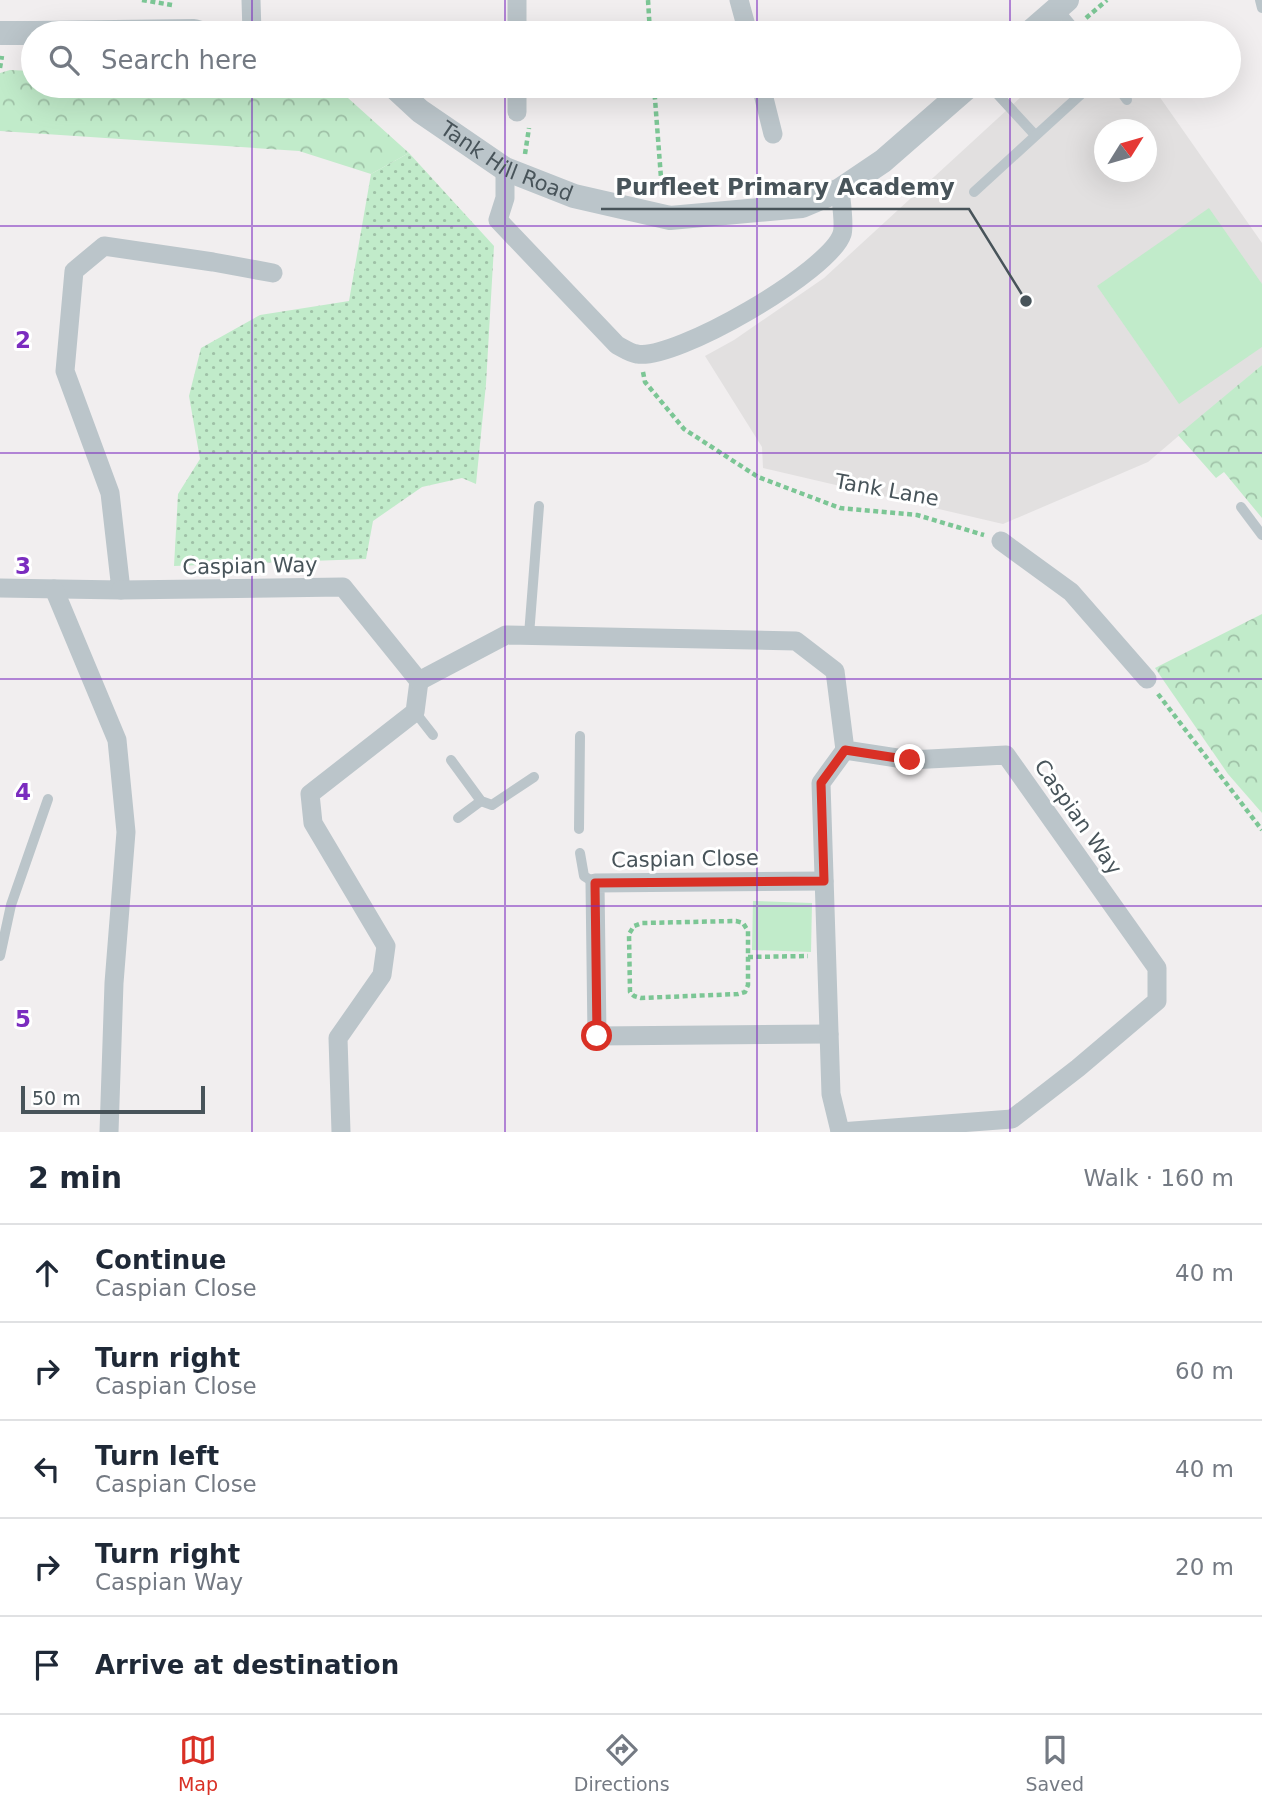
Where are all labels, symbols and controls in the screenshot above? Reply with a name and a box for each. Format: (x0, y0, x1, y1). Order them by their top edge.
search box (21, 21, 1241, 98)
icon: search (45, 41, 83, 79)
text: Search here (101, 45, 257, 75)
street label: Tank Hill Road (435, 116, 576, 206)
north arrow (1094, 119, 1157, 182)
callout: Purfleet Primary Academy (601, 165, 969, 209)
text: Purfleet Primary Academy (615, 174, 955, 200)
text: 2 (15, 327, 31, 353)
street label: Tank Lane (832, 469, 941, 511)
text: 3 (15, 553, 31, 579)
street label: Caspian Way (182, 553, 318, 579)
route end (894, 744, 925, 775)
street label: Caspian Way (1029, 755, 1127, 879)
text: 4 (15, 779, 31, 805)
street label: Caspian Close (611, 846, 759, 872)
text: 5 (15, 1006, 31, 1032)
route start (581, 1020, 612, 1051)
scale bar (21, 1083, 205, 1115)
text: 50 m (32, 1087, 81, 1109)
text: 2 min (28, 1160, 122, 1195)
text: Walk · 160 m (1083, 1165, 1234, 1191)
text: Continue (95, 1245, 226, 1275)
icon: ahead (28, 1254, 66, 1292)
text: 40 m (1175, 1260, 1234, 1286)
text: Caspian Close (95, 1275, 257, 1301)
text: Turn right (95, 1343, 240, 1373)
icon: right (28, 1352, 66, 1390)
text: 60 m (1175, 1358, 1234, 1384)
text: Caspian Close (95, 1373, 257, 1399)
text: Turn left (95, 1441, 219, 1471)
icon: left (28, 1450, 66, 1488)
text: 40 m (1175, 1456, 1234, 1482)
text: Caspian Close (95, 1471, 257, 1497)
text: Turn right (95, 1539, 240, 1569)
icon: right (28, 1548, 66, 1586)
text: 20 m (1175, 1554, 1234, 1580)
text: Caspian Way (95, 1569, 243, 1595)
icon: arrive (28, 1646, 66, 1684)
text: Arrive at destination (95, 1650, 399, 1680)
tab: Map (178, 1731, 218, 1795)
tab: Directions (574, 1731, 670, 1795)
tab: Saved (1025, 1731, 1084, 1795)

